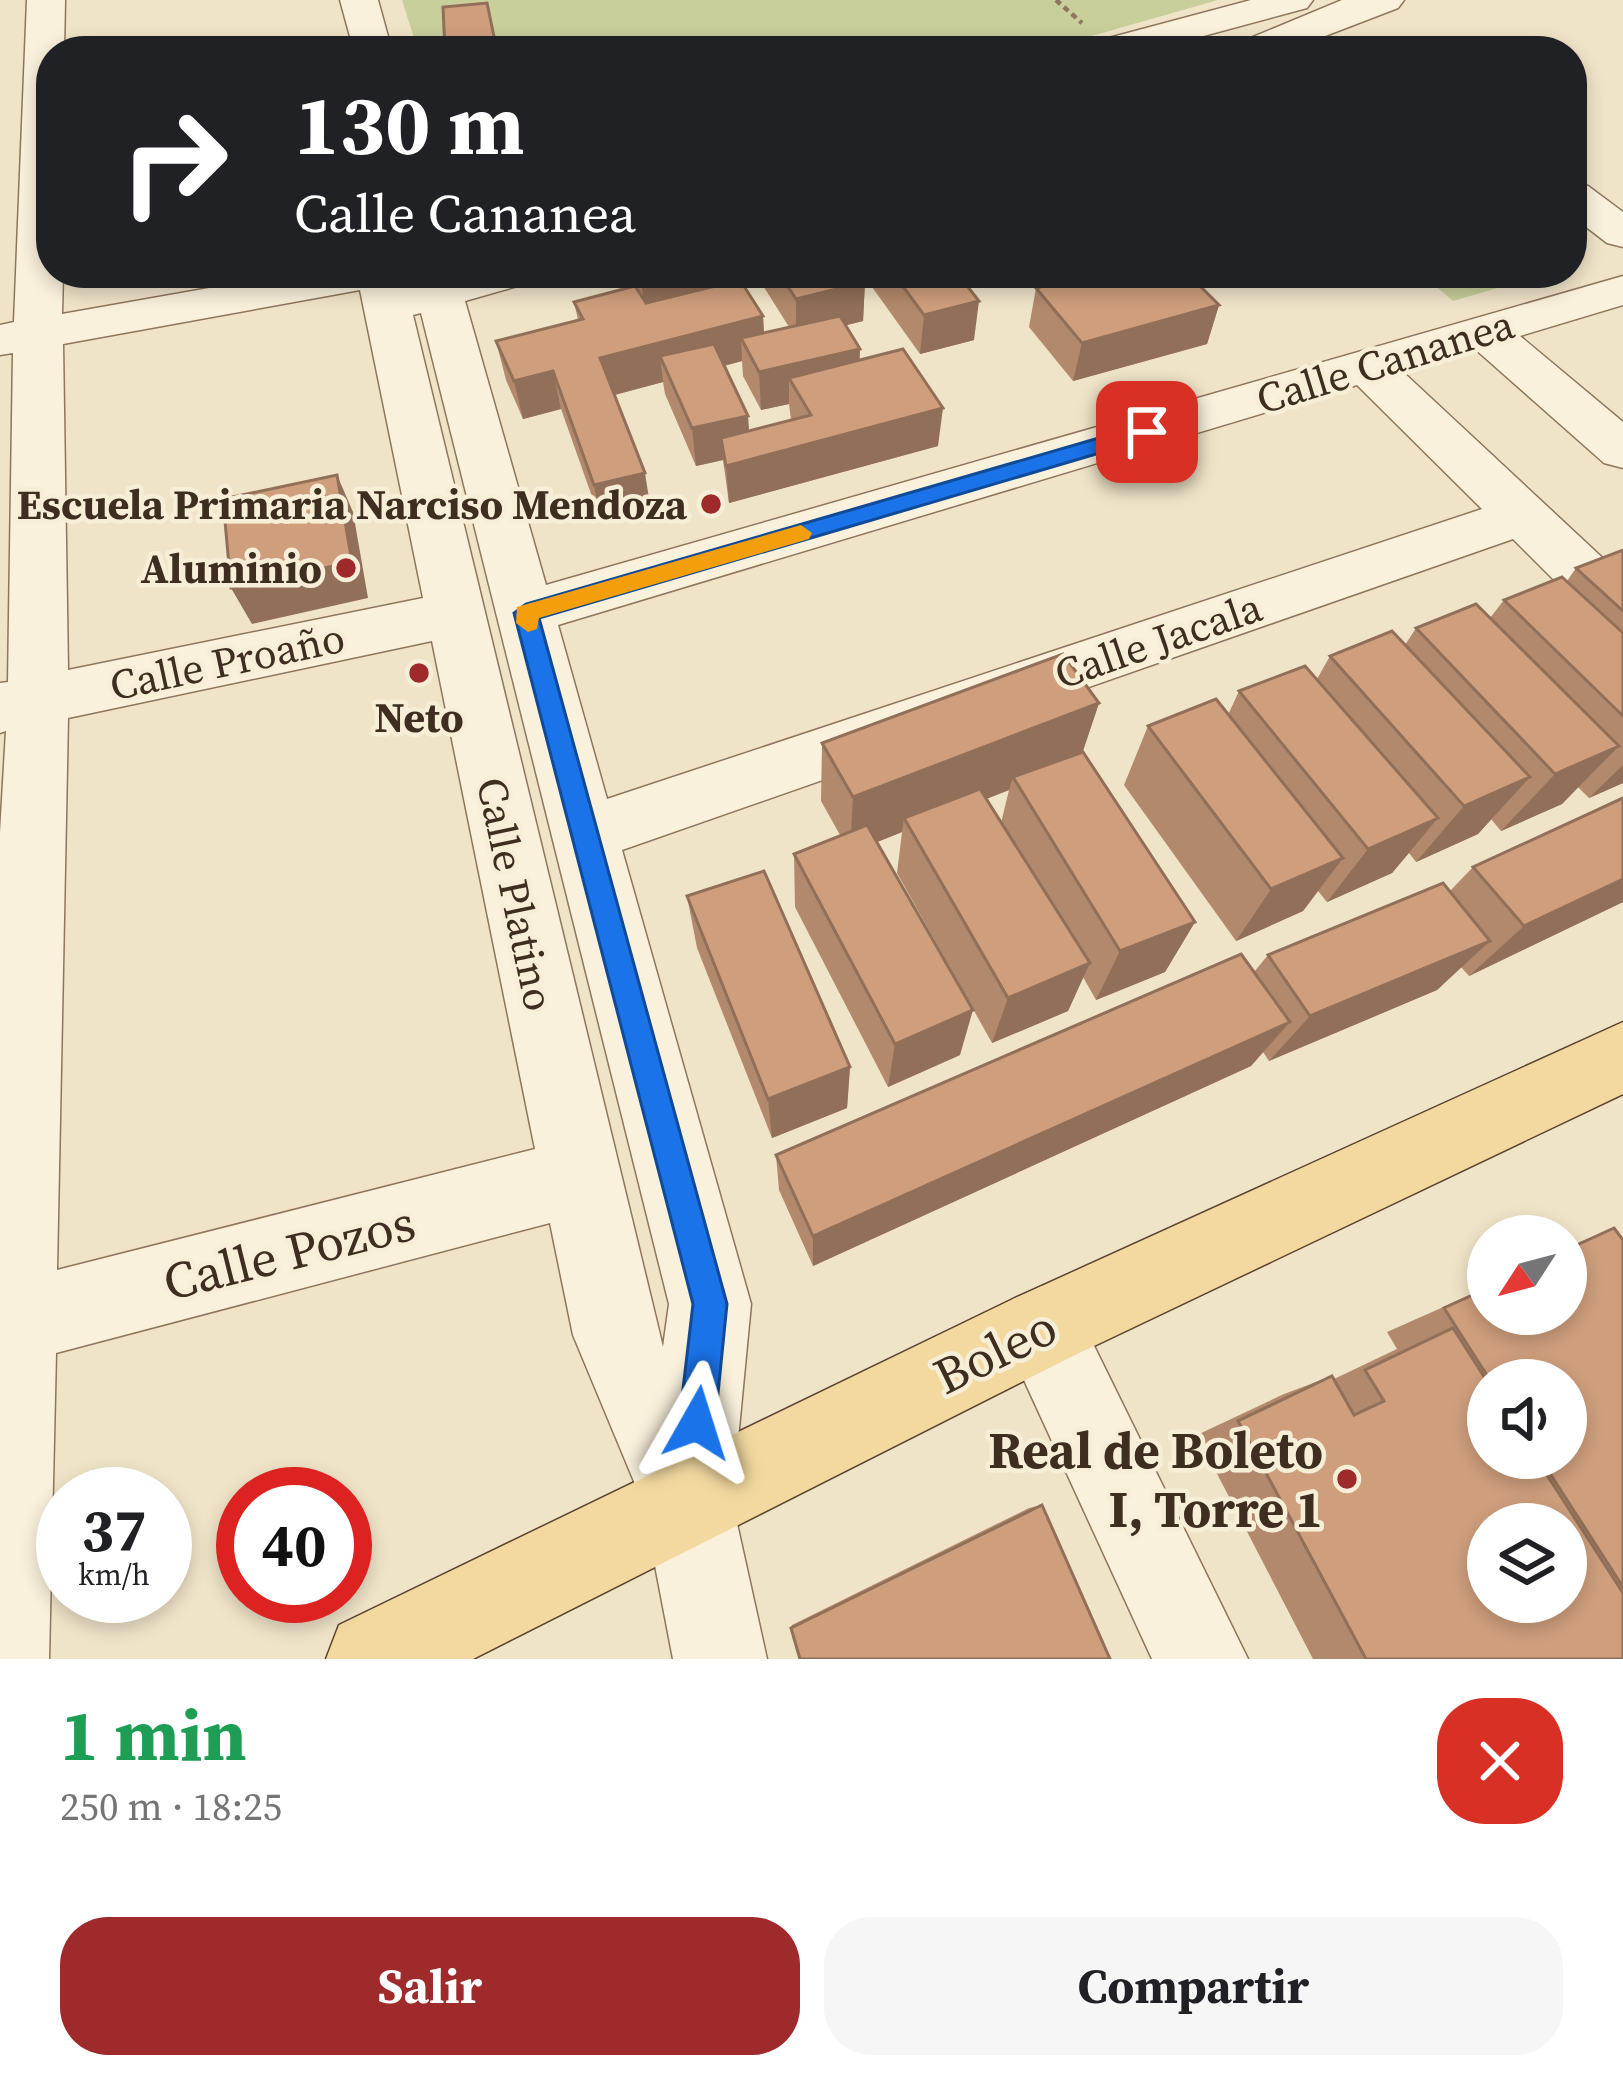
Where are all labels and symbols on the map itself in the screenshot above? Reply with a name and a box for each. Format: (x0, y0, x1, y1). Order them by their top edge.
street label: Calle Cananea (1249, 294, 1521, 428)
pin (1096, 381, 1198, 483)
place label: Escuela Primaria Narciso Mendoza (17, 475, 688, 533)
marker: Escuela Primaria Narciso Mendoza (698, 491, 724, 517)
place label: Aluminio (140, 539, 322, 597)
marker: Aluminio (333, 555, 359, 581)
street label: Calle Jacala (1047, 577, 1270, 702)
street label: Calle Proaño (104, 608, 350, 714)
marker: Neto (406, 660, 432, 686)
place label: Neto (374, 688, 464, 746)
street label: Calle Platino (463, 772, 569, 1016)
street label: Calle Pozos (156, 1187, 422, 1317)
north arrow (1467, 1215, 1587, 1335)
street label: Boleo (922, 1291, 1068, 1411)
position arrow (634, 1360, 760, 1486)
place label: Real de Boleto I, Torre 1 (988, 1415, 1323, 1544)
marker: Real de Boleto I, Torre 1 (1334, 1466, 1360, 1492)
speed limit sign: 40 (216, 1467, 372, 1623)

